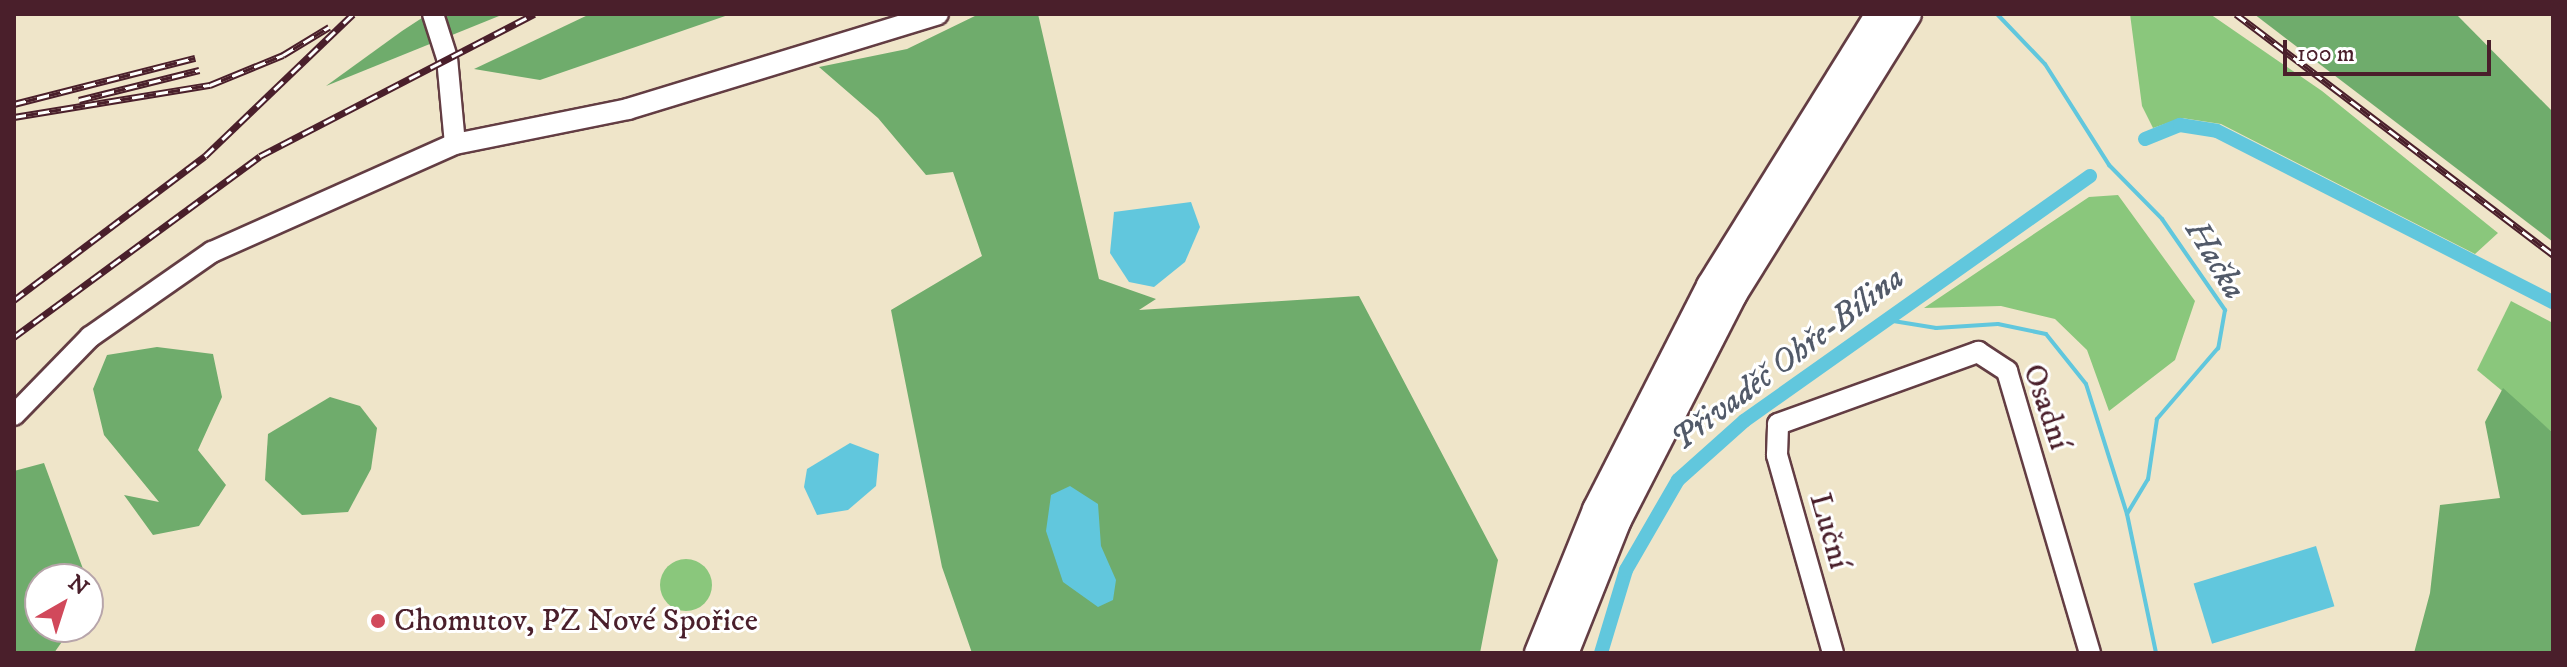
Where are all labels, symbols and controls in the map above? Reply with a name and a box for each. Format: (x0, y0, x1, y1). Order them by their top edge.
scale bar (2287, 24, 2495, 74)
text: 100 m (2297, 39, 2355, 69)
water label: Hačka (2176, 213, 2254, 307)
water label: Přivaděč Ohře-Bílina (1663, 258, 1913, 460)
street label: Osadní (2014, 359, 2078, 455)
street label: Luční (1800, 489, 1858, 573)
north arrow (24, 563, 104, 643)
text: N (63, 569, 94, 602)
place label: Chomutov, PZ Nové Spořice (394, 602, 758, 640)
marker: Chomutov, PZ Nové Spořice (369, 612, 387, 630)

